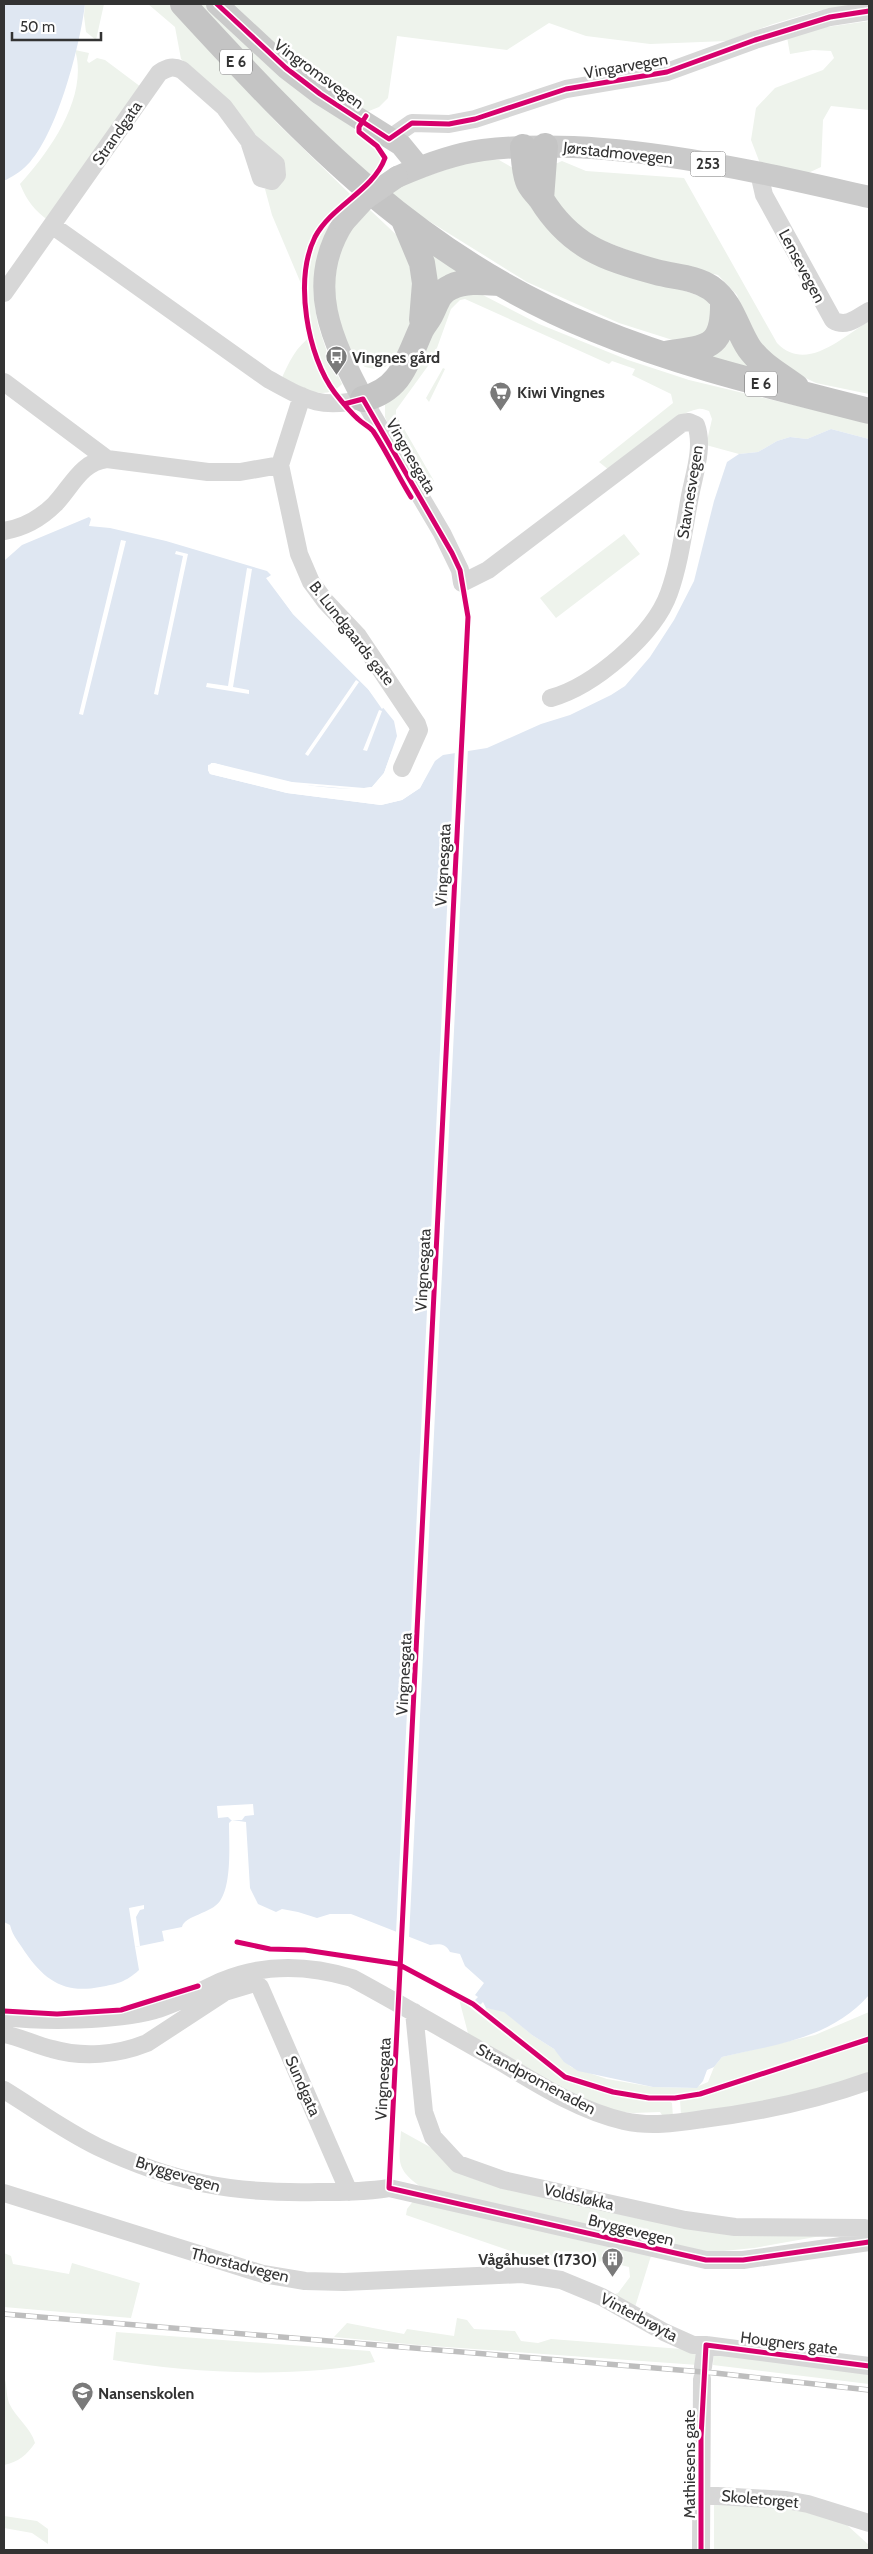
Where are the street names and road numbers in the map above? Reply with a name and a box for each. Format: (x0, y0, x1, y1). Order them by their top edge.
street label: Vingromsvegen (270, 35, 368, 113)
street label: Vingarvegen (583, 49, 669, 83)
road number: E 6 (220, 50, 252, 74)
street label: Strandgata (88, 97, 146, 169)
street label: Jørstadmovegen (561, 138, 674, 168)
road number: 253 (690, 152, 726, 176)
street label: Lensevegen (775, 226, 829, 306)
road number: E 6 (745, 372, 777, 396)
street label: Vingnesgata (382, 415, 440, 497)
street label: Stavnesvegen (673, 444, 707, 540)
street label: B. Lundgaards gate (305, 577, 399, 689)
street label: Vingnesgata (431, 823, 455, 907)
street label: Vingnesgata (411, 1228, 435, 1312)
street label: Vingnesgata (392, 1632, 416, 1716)
street label: Vingnesgata (371, 2037, 395, 2121)
street label: Strandpromenaden (473, 2040, 599, 2118)
street label: Sundgata (281, 2053, 325, 2119)
street label: Bryggevegen (133, 2152, 223, 2196)
street label: Voldsløkka (542, 2180, 616, 2214)
street label: Bryggevegen (586, 2210, 676, 2250)
street label: Thorstadvegen (189, 2244, 291, 2286)
street label: Vinterbrøyta (597, 2289, 681, 2345)
street label: Hougners gate (739, 2328, 839, 2358)
street label: Mathiesens gate (680, 2409, 699, 2519)
street label: Skoletorget (721, 2486, 800, 2512)

